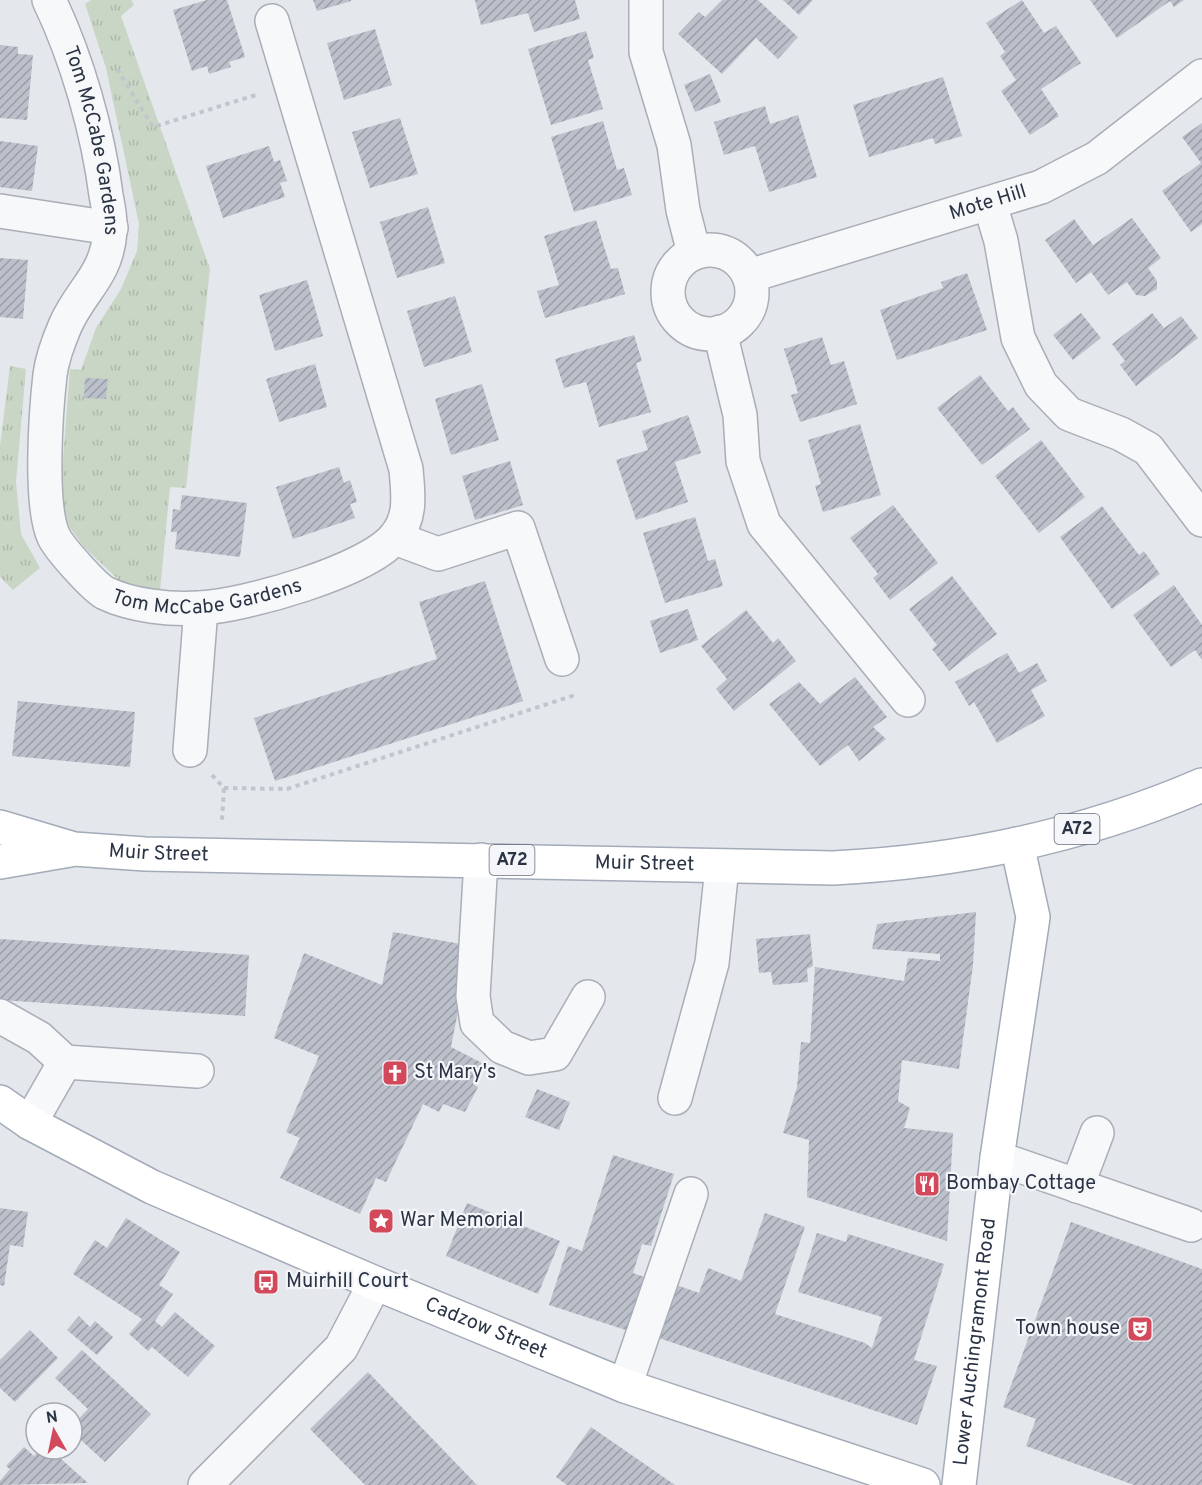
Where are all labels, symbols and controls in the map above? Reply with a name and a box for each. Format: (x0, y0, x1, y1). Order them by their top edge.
street label: Tom McCabe Gardens (57, 43, 123, 237)
street label: Mote Hill (946, 179, 1030, 227)
street label: Tom McCabe Gardens (108, 573, 305, 621)
road number: A72 (1054, 814, 1100, 844)
street label: Muir Street (108, 838, 209, 868)
road number: A72 (490, 845, 534, 875)
street label: Muir Street (594, 850, 695, 878)
church icon: St Mary's (380, 1058, 410, 1088)
place label: St Mary's (414, 1060, 497, 1086)
restaurant icon: Bombay Cottage (912, 1169, 942, 1199)
place label: Bombay Cottage (946, 1171, 1096, 1197)
place icon: War Memorial (366, 1206, 396, 1236)
place label: War Memorial (400, 1208, 523, 1234)
street label: Lower Auchingramont Road (948, 1217, 1003, 1467)
bus stop icon: Muirhill Court (251, 1267, 281, 1297)
place label: Muirhill Court (286, 1269, 409, 1295)
street label: Cadzow Street (421, 1292, 551, 1365)
theatre icon: Town house (1125, 1314, 1155, 1344)
place label: Town house (1015, 1316, 1120, 1342)
north arrow (24, 1401, 84, 1461)
text: N (45, 1407, 59, 1429)

